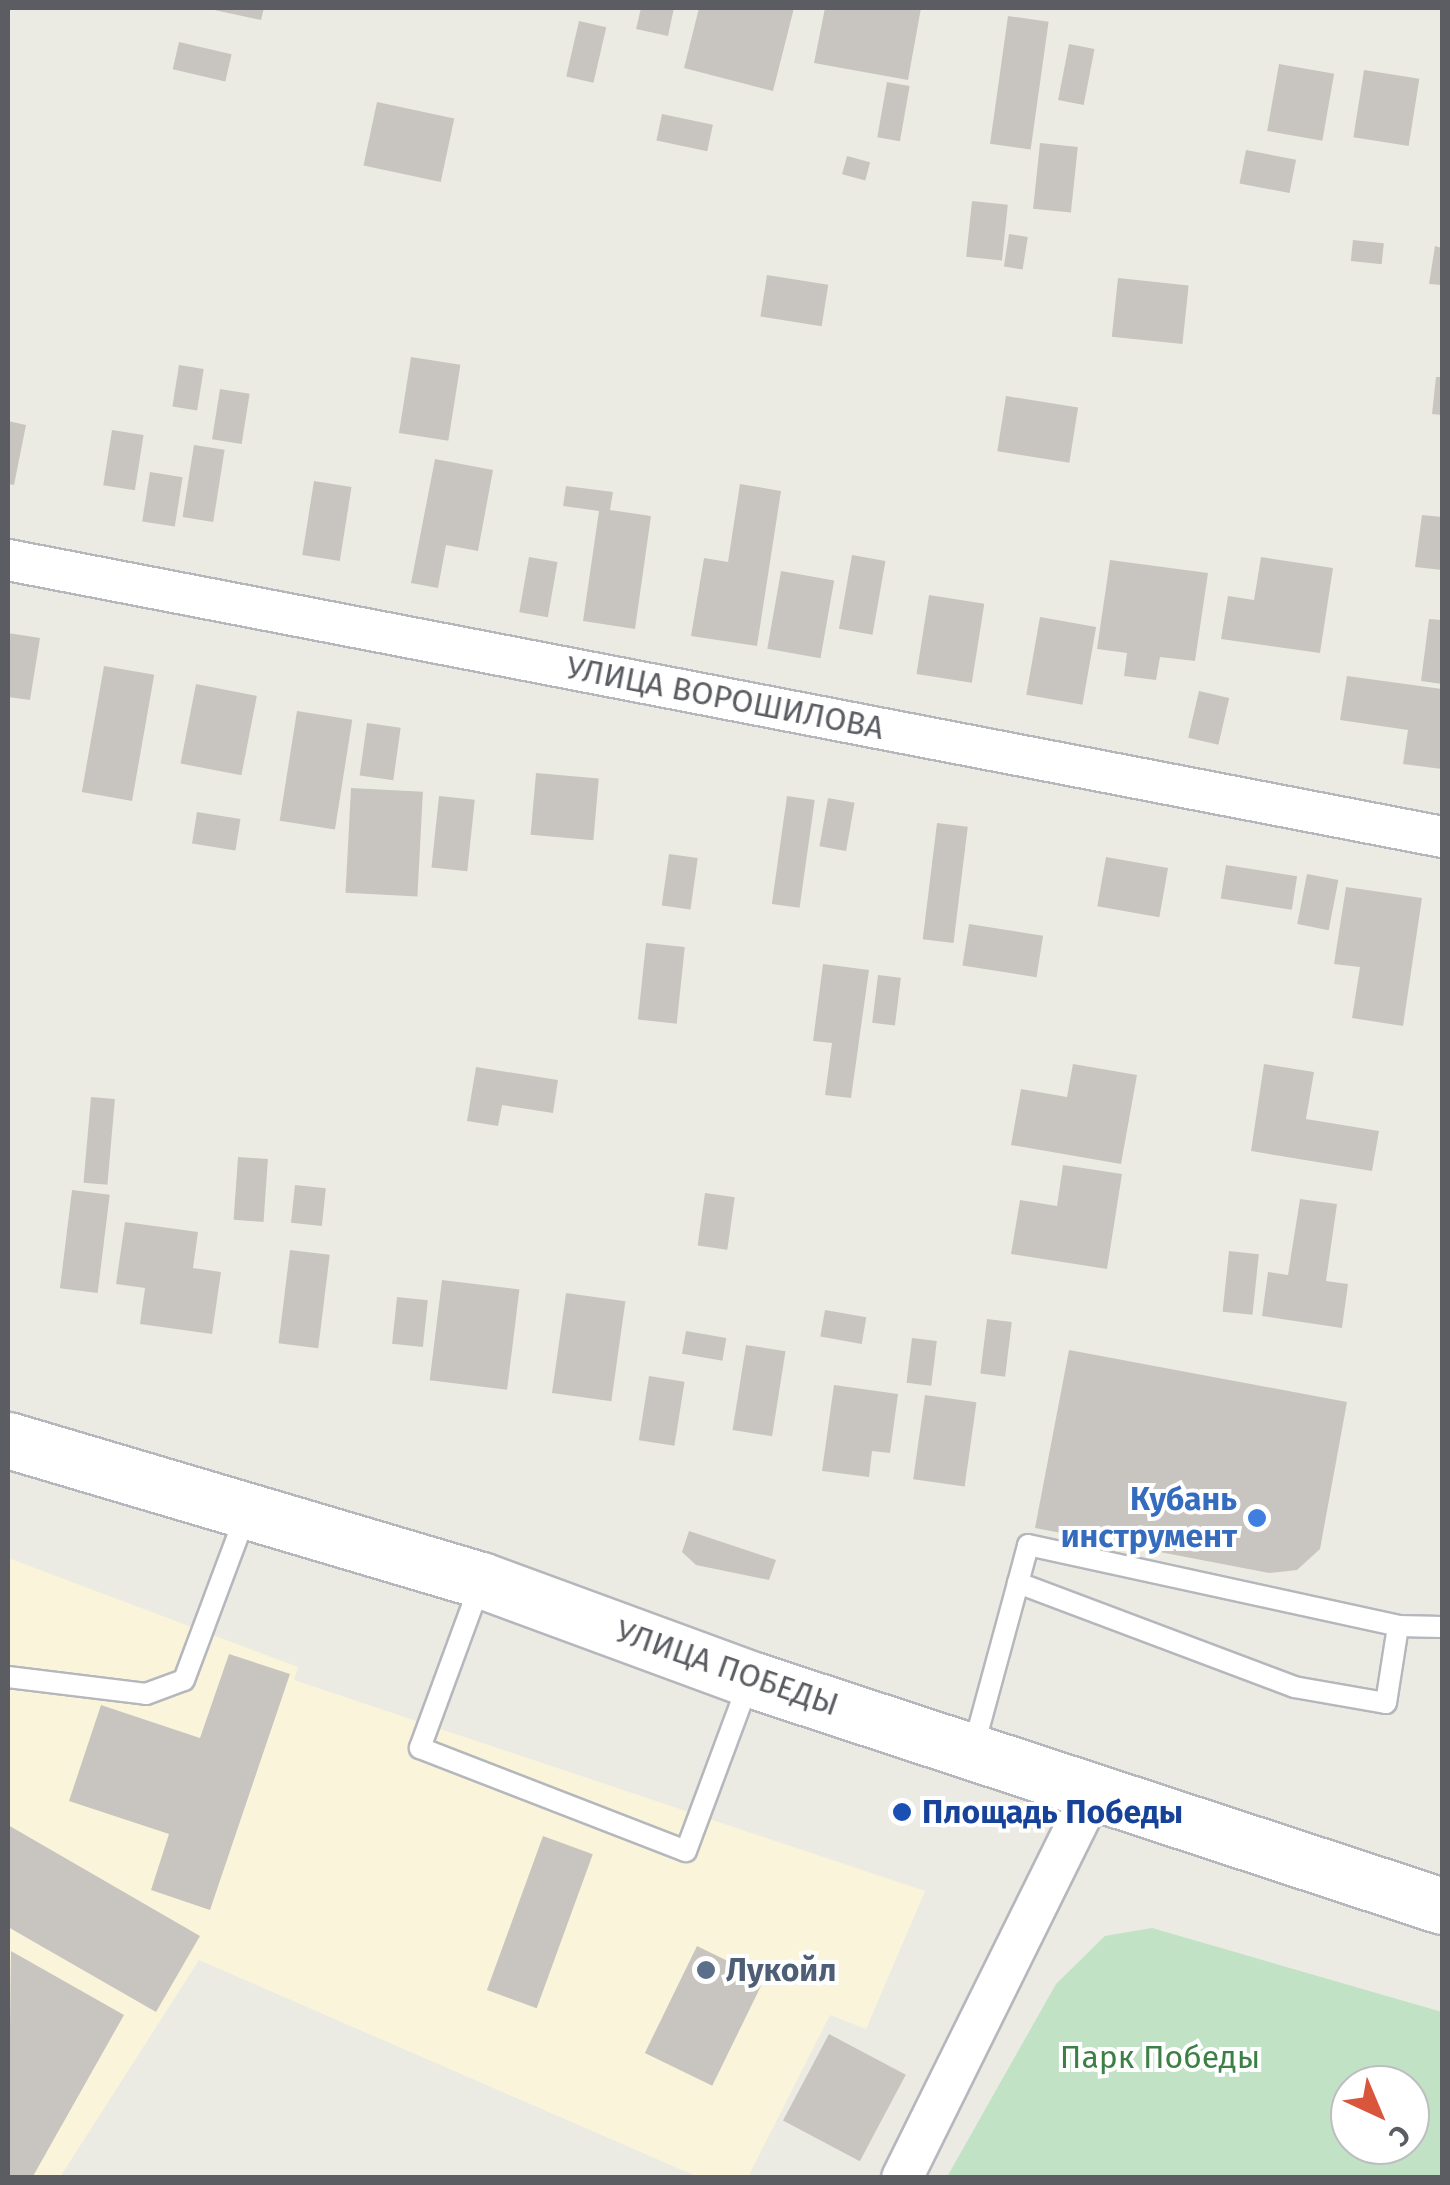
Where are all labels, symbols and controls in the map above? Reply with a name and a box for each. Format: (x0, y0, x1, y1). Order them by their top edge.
street label: УЛИЦА ВОРОШИЛОВА (563, 648, 887, 748)
place label: Кубань инструмент (1061, 1481, 1237, 1556)
marker: Кубань инструмент (1246, 1507, 1268, 1529)
street label: УЛИЦА ПОБЕДЫ (611, 1612, 843, 1724)
place label: Площадь Победы (922, 1793, 1183, 1831)
marker: Площадь Победы (891, 1801, 913, 1823)
place label: Лукойл (726, 1951, 836, 1989)
marker: Лукойл (695, 1959, 717, 1981)
park label: Парк Победы (1060, 2038, 1260, 2076)
north arrow (1330, 2065, 1430, 2165)
text: С (1383, 2118, 1417, 2153)

